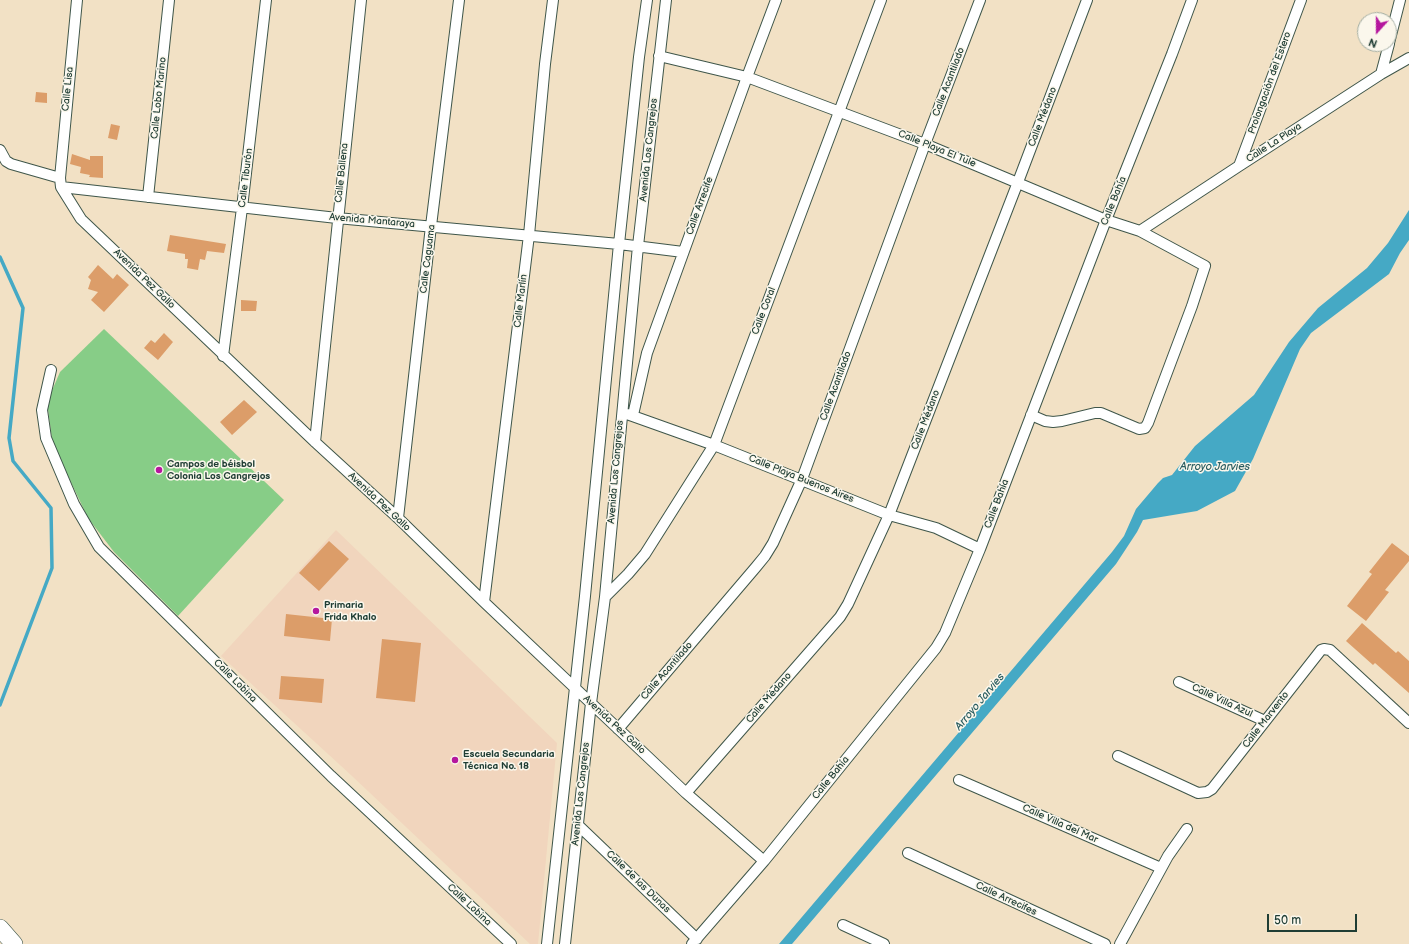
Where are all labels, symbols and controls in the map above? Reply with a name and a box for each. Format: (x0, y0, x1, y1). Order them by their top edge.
north arrow (1357, 12, 1397, 52)
street label: Prolongación del Estero (1246, 30, 1294, 136)
text: N (1367, 35, 1379, 50)
street label: Calle Acantilado (930, 46, 968, 118)
street label: Calle Lobo Marino (149, 56, 169, 140)
street label: Calle Lisa (60, 66, 76, 112)
street label: Calle Médano (1026, 85, 1060, 149)
street label: Avenida Los Cangrejos (638, 98, 660, 202)
street label: Calle La Playa (1244, 121, 1304, 165)
street label: Calle Playa El Tule (896, 128, 978, 170)
street label: Calle Ballena (333, 143, 351, 203)
street label: Calle Tiburón (236, 148, 256, 208)
street label: Calle Arrecife (684, 175, 716, 237)
street label: Calle Bahía (1099, 175, 1129, 227)
street label: Avenida Mantaraya (329, 211, 415, 231)
street label: Calle Caguama (418, 224, 438, 294)
street label: Avenida Pez Gallo (111, 247, 177, 311)
street label: Calle Marlín (512, 274, 530, 328)
street label: Calle Coral (749, 286, 779, 336)
street label: Calle Acantilado (818, 350, 854, 422)
street label: Calle Médano (909, 388, 943, 452)
street label: Avenida Los Cangrejos (605, 420, 627, 524)
street label: Calle Playa Buenos Aires (747, 452, 855, 506)
place label: Campos de béisbol Colonia Los Cangrejos (167, 458, 270, 482)
water label: Arroyo Jarvies (1180, 460, 1250, 474)
marker: Campos de béisbol Colonia Los Cangrejos (154, 465, 164, 475)
street label: Avenida Pez Gallo (345, 470, 413, 534)
street label: Calle Bahía (982, 478, 1012, 530)
place label: Primaria Frida Khalo (324, 599, 376, 622)
marker: Primaria Frida Khalo (311, 606, 321, 616)
street label: Calle Acantilado (639, 640, 695, 702)
street label: Calle Lobina (211, 657, 259, 705)
street label: Calle Médano (744, 670, 794, 726)
water label: Arroyo Jarvies (952, 671, 1008, 733)
street label: Calle Villa Azul (1190, 682, 1254, 720)
street label: Calle Marvento (1240, 689, 1292, 751)
street label: Avenida Pez Gallo (580, 693, 648, 757)
street label: Avenida Los Cangrejos (570, 742, 592, 846)
place label: Escuela Secundaria Técnica No. 18 (463, 748, 554, 772)
street label: Calle Bahía (810, 754, 852, 802)
marker: Escuela Secundaria Técnica No. 18 (450, 755, 460, 765)
street label: Calle Villa del Mar (1020, 802, 1100, 846)
street label: Calle de las Dunas (603, 848, 673, 916)
street label: Calle Arrecifes (974, 880, 1038, 918)
street label: Calle Lobina (444, 881, 494, 929)
scale bar (1269, 906, 1359, 932)
text: 50 m (1274, 913, 1301, 928)

